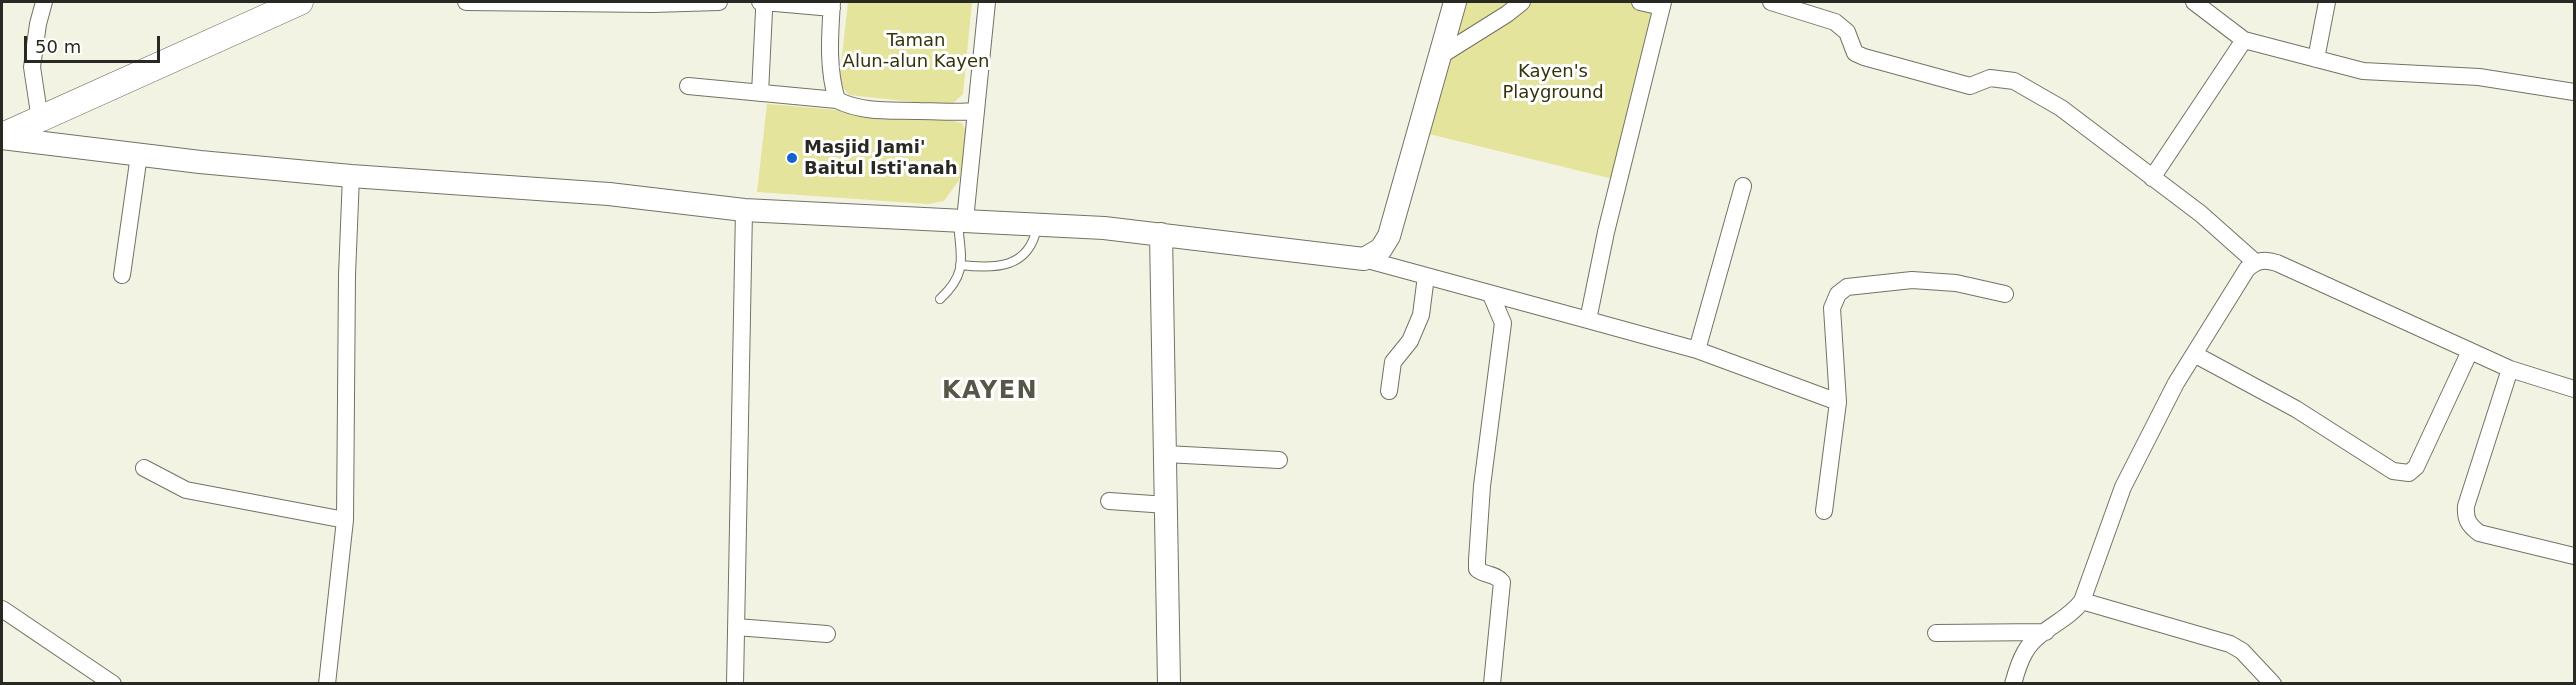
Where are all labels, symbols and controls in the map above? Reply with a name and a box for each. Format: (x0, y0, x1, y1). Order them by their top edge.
scale bar (27, 24, 164, 62)
park label: Taman Alun-alun Kayen (843, 30, 989, 72)
text: 50 m (35, 36, 81, 57)
park label: Kayen's Playground (1502, 61, 1604, 104)
place label: Masjid Jami' Baitul Isti'anah (804, 137, 958, 180)
marker: Masjid Jami' Baitul Isti'anah (785, 151, 799, 165)
district label: KAYEN (942, 378, 1038, 406)

